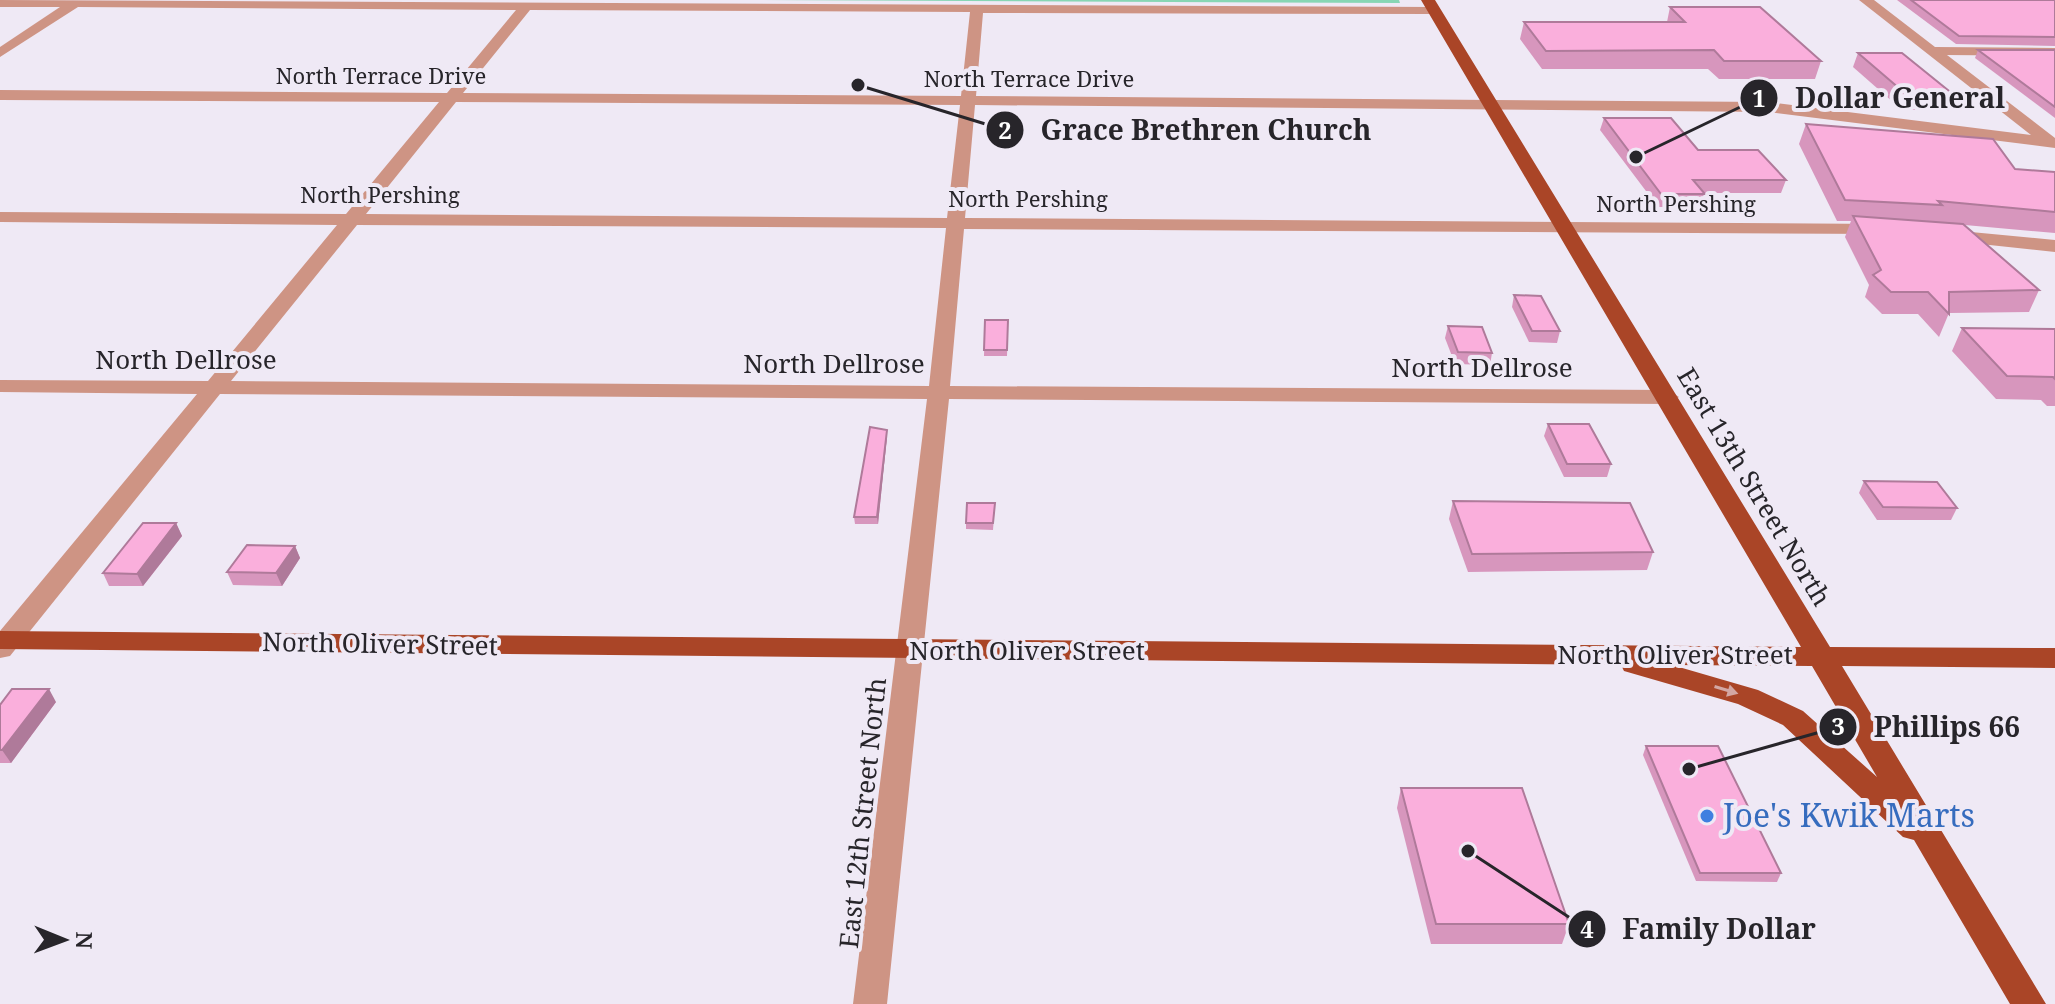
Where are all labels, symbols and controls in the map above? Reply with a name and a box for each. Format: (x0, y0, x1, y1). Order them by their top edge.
street label: North Terrace Drive (276, 60, 486, 90)
street label: North Terrace Drive (924, 63, 1134, 93)
callout: Dollar General (1739, 72, 2021, 124)
text: Dollar General (1795, 78, 2005, 116)
text: 1 (1752, 81, 1766, 114)
callout: Grace Brethren Church (985, 104, 1388, 156)
text: Grace Brethren Church (1041, 110, 1371, 148)
text: 2 (998, 113, 1012, 146)
street label: North Pershing (300, 179, 460, 209)
street label: North Pershing (948, 183, 1108, 213)
street label: North Pershing (1596, 188, 1756, 218)
street label: North Dellrose (95, 341, 277, 377)
street label: North Dellrose (743, 345, 925, 381)
street label: North Dellrose (1391, 349, 1573, 385)
street label: East 13th Street North (1669, 361, 1840, 612)
street label: North Oliver Street (262, 623, 498, 663)
street label: North Oliver Street (909, 632, 1145, 668)
street label: North Oliver Street (1557, 636, 1793, 672)
street label: East 12th Street North (830, 676, 894, 950)
one-way arrow (1715, 684, 1739, 697)
callout: Phillips 66 (1818, 701, 2037, 753)
text: Phillips 66 (1874, 707, 2020, 745)
text: 3 (1831, 709, 1845, 742)
place label: Joe's Kwik Marts (1722, 793, 1975, 836)
marker: Joe's Kwik Marts (1698, 807, 1716, 825)
north arrow (24, 900, 104, 980)
callout: Family Dollar (1567, 903, 1832, 955)
text: Family Dollar (1622, 909, 1816, 947)
text: 4 (1580, 912, 1594, 945)
text: N (70, 931, 100, 949)

